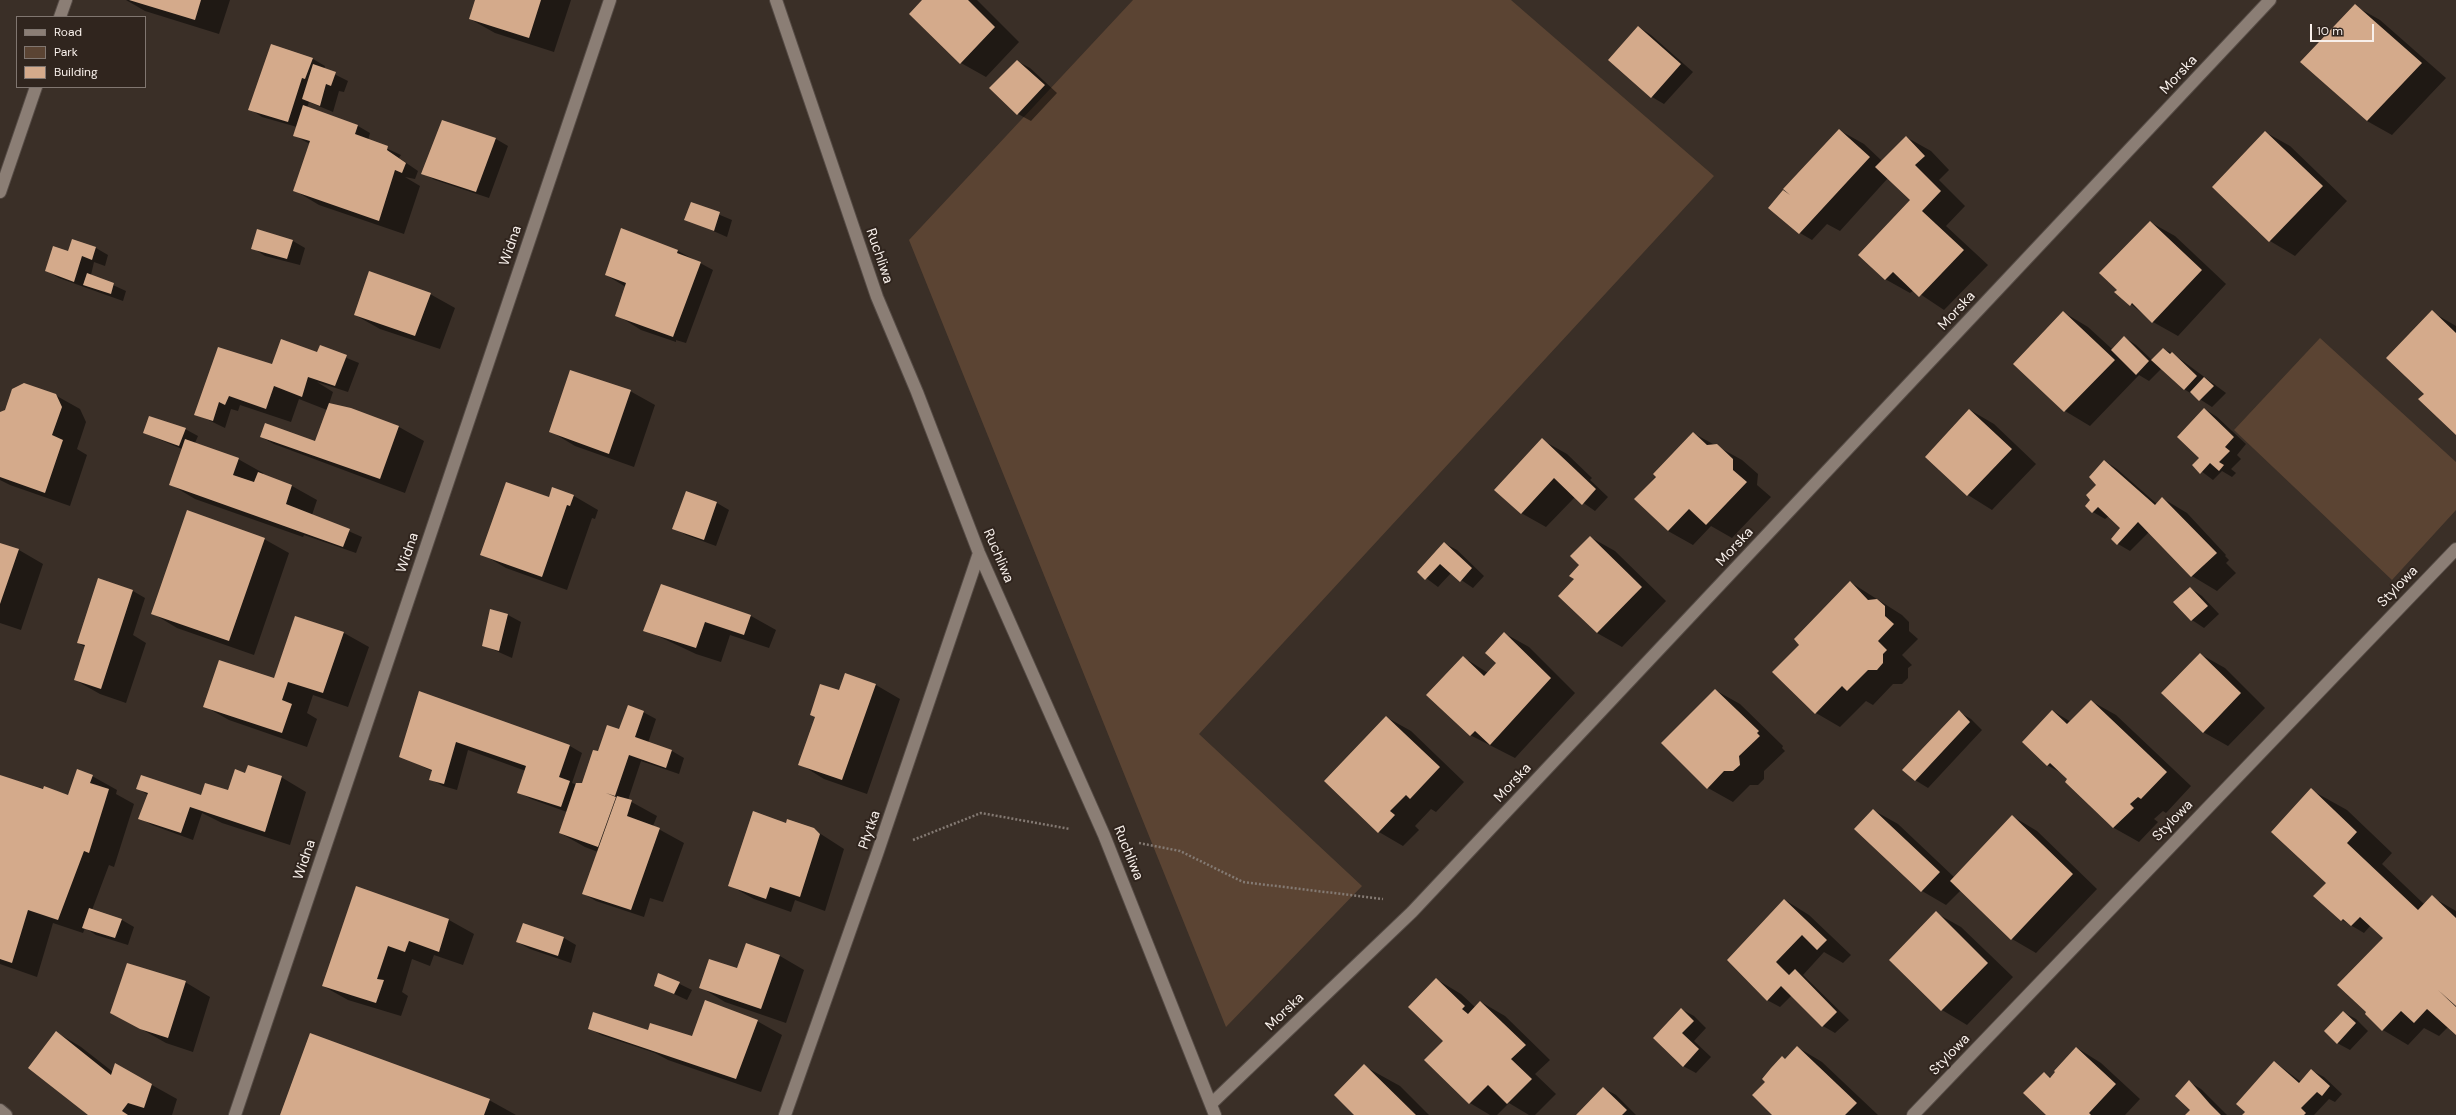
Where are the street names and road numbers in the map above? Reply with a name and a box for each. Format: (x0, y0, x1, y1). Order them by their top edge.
street label: Morska (2157, 52, 2201, 98)
street label: Widna (496, 224, 526, 268)
street label: Ruchliwa (862, 226, 896, 286)
street label: Morska (1935, 288, 1979, 334)
street label: Morska (1713, 524, 1757, 570)
street label: Ruchliwa (979, 527, 1017, 585)
street label: Widna (393, 531, 423, 575)
street label: Stylowa (2374, 563, 2422, 611)
street label: Morska (1491, 760, 1535, 806)
street label: Stylowa (2149, 797, 2197, 845)
street label: Płytka (856, 809, 884, 851)
street label: Ruchliwa (1110, 823, 1146, 883)
street label: Widna (290, 838, 320, 882)
street label: Morska (1262, 990, 1308, 1034)
street label: Stylowa (1926, 1031, 1974, 1079)

